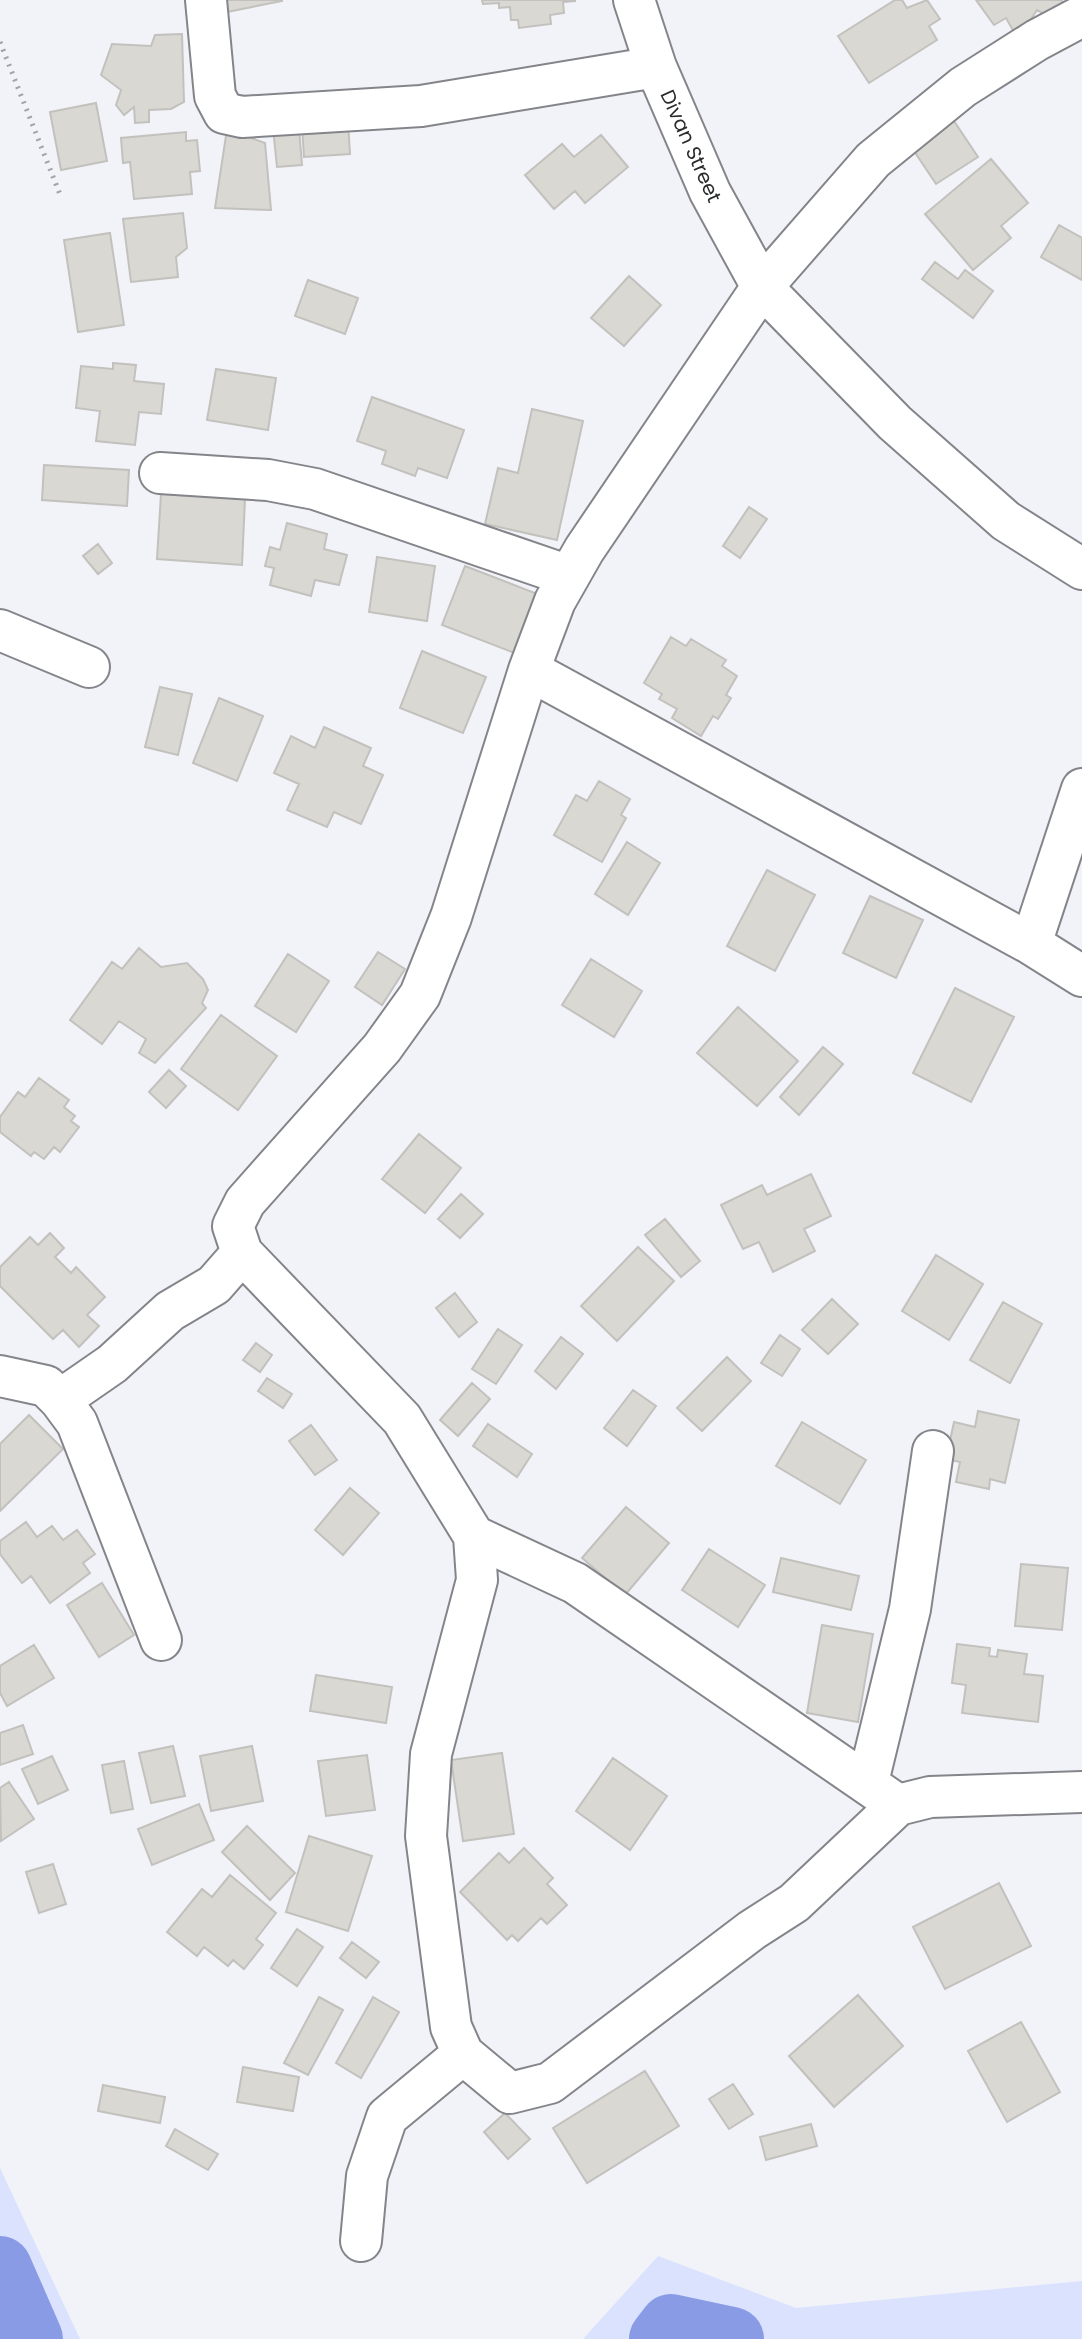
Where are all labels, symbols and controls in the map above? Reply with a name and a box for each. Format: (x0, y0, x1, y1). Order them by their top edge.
street label: Divan Street (654, 85, 728, 207)

